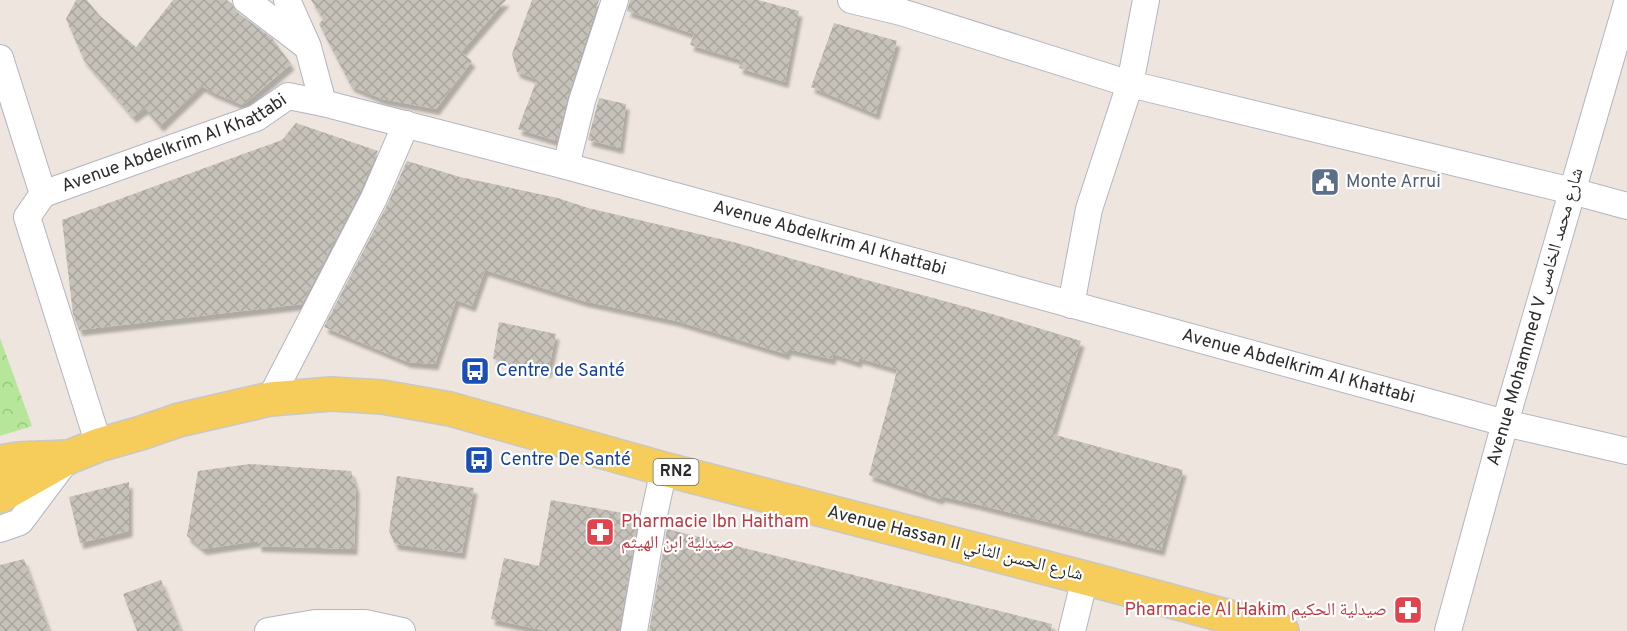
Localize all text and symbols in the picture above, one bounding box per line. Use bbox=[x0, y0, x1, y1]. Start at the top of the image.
street label: Avenue Abdelkrim Al Khattabi bbox=[59, 89, 292, 198]
street label: Avenue Mohammed V شارع محمد الخامس bbox=[1482, 165, 1590, 469]
public building icon: Monte Arrui bbox=[1309, 166, 1341, 198]
place label: Monte Arrui bbox=[1346, 171, 1441, 194]
street label: Avenue Abdelkrim Al Khattabi bbox=[710, 195, 949, 281]
street label: Avenue Abdelkrim Al Khattabi bbox=[1179, 324, 1417, 409]
bus stop icon: Centre de Santé bbox=[459, 355, 491, 387]
place label: Centre de Santé bbox=[496, 360, 625, 383]
bus stop icon: Centre De Santé bbox=[463, 444, 495, 476]
place label: Centre De Santé bbox=[500, 449, 631, 472]
road number: RN2 bbox=[654, 459, 698, 485]
street label: Avenue Hassan II شارع الحسن الثاني bbox=[824, 501, 1085, 588]
place label: Pharmacie Ibn Haitham صيدلية ابن الهيثم bbox=[621, 511, 809, 555]
pharmacy icon: Pharmacie Ibn Haitham صيدلية ابن الهيثم bbox=[584, 516, 616, 548]
pharmacy icon: Pharmacie Al Hakim صيدلية الحكيم bbox=[1392, 594, 1424, 626]
place label: Pharmacie Al Hakim صيدلية الحكيم bbox=[1125, 599, 1387, 622]

